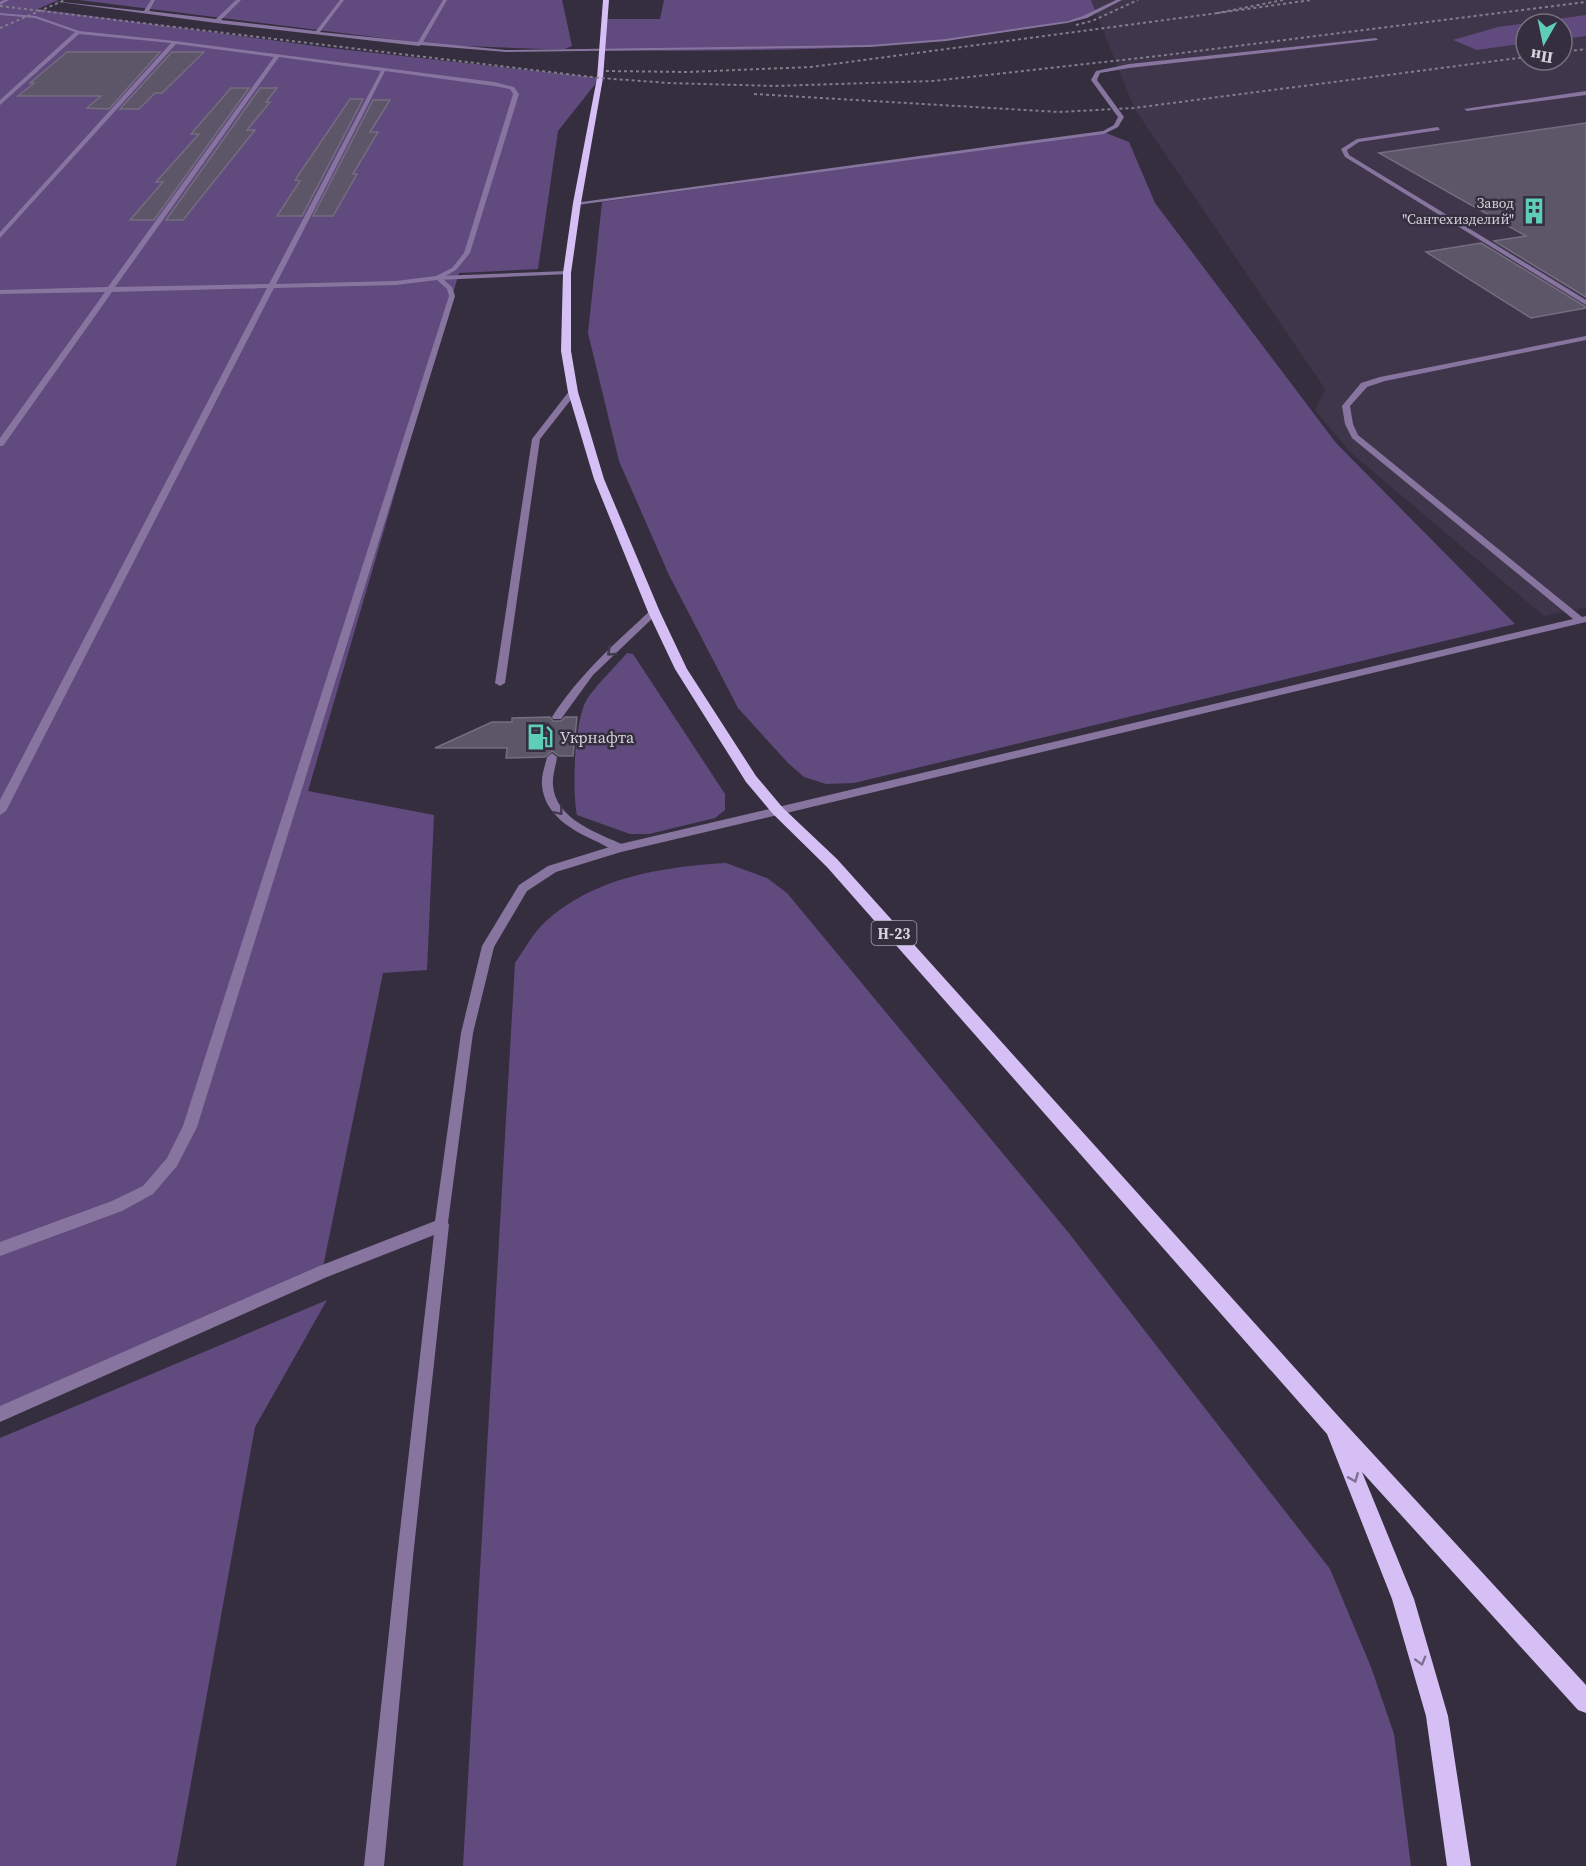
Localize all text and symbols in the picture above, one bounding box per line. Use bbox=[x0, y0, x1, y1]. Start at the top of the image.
north arrow bbox=[1514, 12, 1574, 72]
text: Пн bbox=[1529, 44, 1554, 69]
place label: Завод "Сантехизделий" bbox=[1402, 193, 1514, 229]
building icon: Завод "Сантехизделий" bbox=[1519, 196, 1549, 226]
one-way arrow bbox=[607, 645, 618, 656]
fuel station icon: Укрнафта bbox=[525, 722, 555, 752]
place label: Укрнафта bbox=[560, 726, 635, 748]
one-way arrow bbox=[552, 804, 563, 815]
road number: Н-23 bbox=[872, 921, 916, 945]
one-way arrow bbox=[1347, 1472, 1359, 1483]
one-way arrow bbox=[1414, 1655, 1426, 1666]

